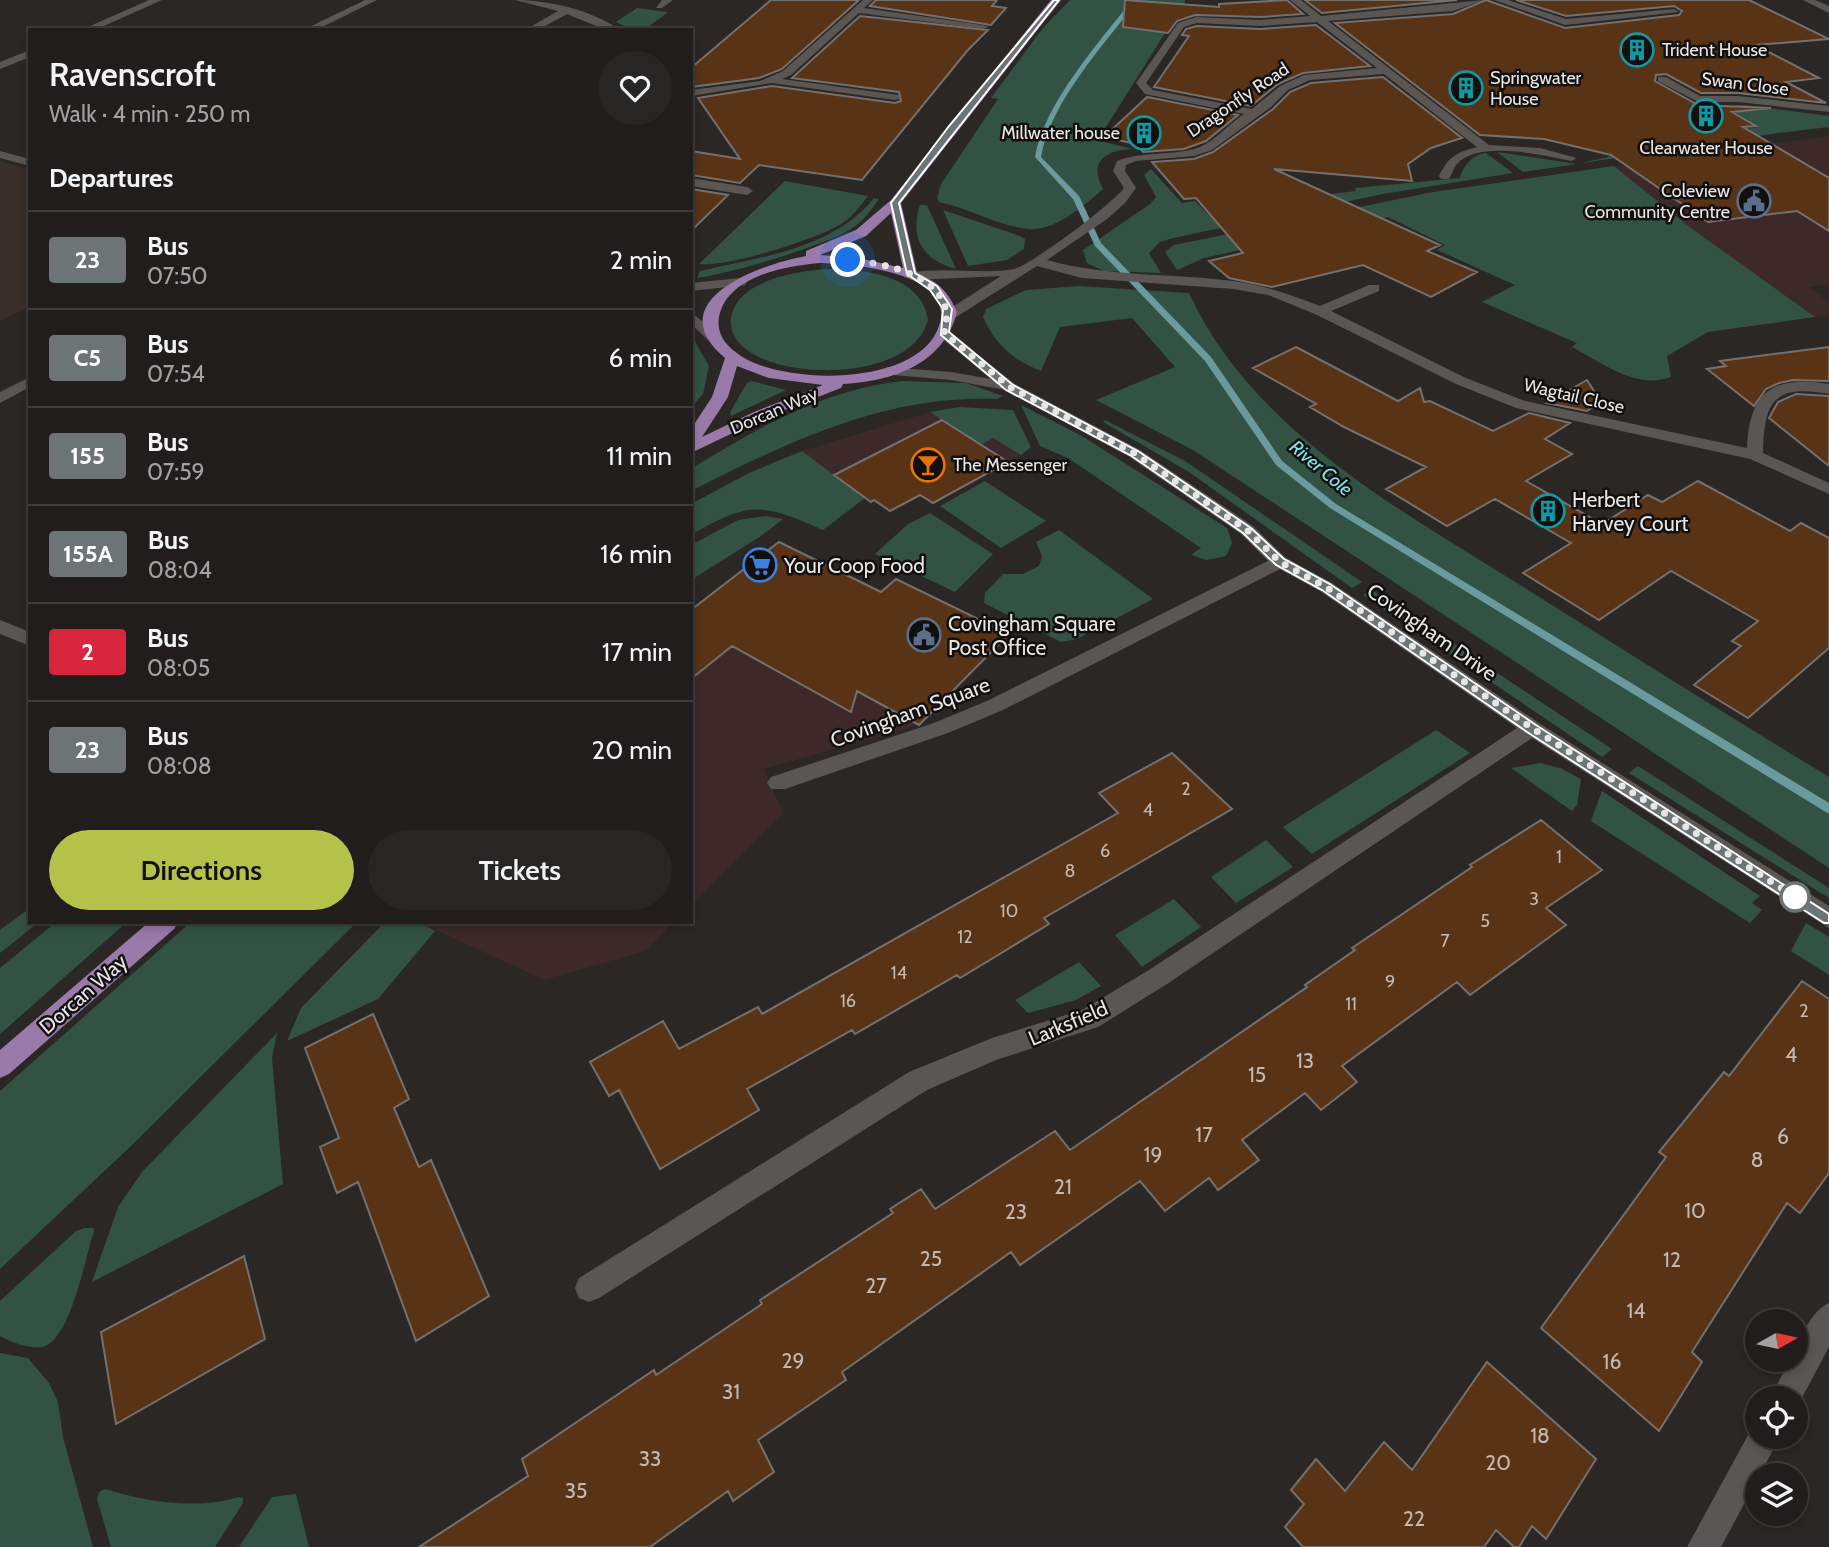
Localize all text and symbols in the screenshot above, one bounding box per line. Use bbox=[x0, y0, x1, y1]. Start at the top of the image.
building icon: Trident House bbox=[1618, 31, 1656, 69]
place label: Trident House bbox=[1662, 39, 1767, 61]
button: heart bbox=[598, 51, 672, 125]
text: Ravenscroft bbox=[49, 54, 216, 94]
street label: Dragonfly Road bbox=[1183, 58, 1293, 142]
place label: Springwater House bbox=[1490, 67, 1582, 110]
street label: Swan Close bbox=[1700, 68, 1790, 100]
building icon: Springwater House bbox=[1447, 69, 1485, 107]
building icon: Clearwater House bbox=[1687, 97, 1725, 135]
text: Walk · 4 min · 250 m bbox=[49, 100, 251, 128]
building icon: Millwater house bbox=[1125, 114, 1163, 152]
place label: Millwater house bbox=[1001, 122, 1120, 144]
place label: Clearwater House bbox=[1639, 137, 1773, 159]
text: Departures bbox=[49, 162, 173, 194]
place label: Coleview Community Centre bbox=[1584, 180, 1730, 223]
public building icon: Coleview Community Centre bbox=[1735, 182, 1773, 220]
text: Bus bbox=[147, 230, 188, 262]
your location bbox=[830, 242, 865, 277]
text: 2 min bbox=[610, 244, 672, 276]
text: 23 bbox=[75, 245, 100, 274]
text: 07:50 bbox=[147, 262, 208, 290]
text: Bus bbox=[147, 328, 188, 360]
text: 6 min bbox=[609, 342, 672, 374]
text: C5 bbox=[74, 343, 101, 372]
text: 07:54 bbox=[147, 360, 205, 388]
street label: Wagtail Close bbox=[1522, 374, 1626, 418]
street label: Dorcan Way bbox=[727, 383, 821, 439]
text: Bus bbox=[147, 426, 188, 458]
water label: River Cole bbox=[1285, 435, 1357, 501]
text: 11 min bbox=[606, 440, 672, 472]
text: 155 bbox=[70, 441, 105, 470]
bar icon: The Messenger bbox=[909, 446, 947, 484]
place label: The Messenger bbox=[953, 454, 1067, 476]
text: 07:59 bbox=[147, 458, 205, 486]
place label: Herbert Harvey Court bbox=[1572, 487, 1688, 536]
building icon: Herbert Harvey Court bbox=[1529, 492, 1567, 530]
text: Bus bbox=[148, 524, 189, 556]
text: 16 min bbox=[600, 538, 672, 570]
text: 155A bbox=[63, 539, 113, 568]
supermarket icon: Your Coop Food bbox=[741, 546, 779, 584]
place label: Your Coop Food bbox=[783, 553, 925, 578]
text: 08:04 bbox=[148, 556, 212, 584]
street label: Covingham Drive bbox=[1362, 578, 1502, 686]
place label: Covingham Square Post Office bbox=[948, 611, 1116, 660]
public building icon: Covingham Square Post Office bbox=[905, 616, 943, 654]
text: Bus bbox=[147, 622, 188, 654]
text: 17 min bbox=[602, 636, 672, 668]
text: 2 bbox=[81, 637, 94, 666]
text: 08:05 bbox=[147, 654, 210, 682]
street label: Covingham Square bbox=[827, 671, 993, 752]
text: Bus bbox=[147, 720, 188, 752]
text: 20 min bbox=[592, 734, 672, 766]
text: 23 bbox=[75, 735, 100, 764]
text: 08:08 bbox=[147, 752, 212, 780]
house number: 2 bbox=[1181, 778, 1191, 800]
house number: 4 bbox=[1143, 799, 1153, 821]
button: Directions bbox=[49, 830, 354, 910]
button: Tickets bbox=[368, 830, 672, 910]
house number: 6 bbox=[1100, 840, 1110, 862]
house number: 1 bbox=[1556, 846, 1562, 868]
house number: 8 bbox=[1065, 860, 1075, 882]
unlabelled marker bbox=[1780, 882, 1810, 912]
house number: 3 bbox=[1529, 888, 1539, 910]
house number: 10 bbox=[1000, 900, 1018, 922]
house number: 5 bbox=[1480, 910, 1490, 932]
house number: 12 bbox=[957, 926, 973, 948]
house number: 7 bbox=[1440, 930, 1450, 952]
street label: Dorcan Way bbox=[34, 949, 132, 1039]
house number: 14 bbox=[891, 962, 907, 984]
house number: 9 bbox=[1385, 971, 1395, 993]
house number: 16 bbox=[840, 990, 856, 1012]
house number: 11 bbox=[1345, 993, 1357, 1015]
street label: Larksfield bbox=[1024, 995, 1112, 1051]
house number: 2 bbox=[1799, 1000, 1809, 1022]
house number: 4 bbox=[1785, 1042, 1797, 1067]
house number: 13 bbox=[1296, 1048, 1314, 1073]
house number: 15 bbox=[1248, 1062, 1266, 1087]
house number: 17 bbox=[1195, 1122, 1213, 1147]
house number: 6 bbox=[1777, 1124, 1789, 1149]
house number: 19 bbox=[1144, 1142, 1162, 1167]
house number: 8 bbox=[1751, 1147, 1763, 1172]
house number: 21 bbox=[1054, 1174, 1072, 1199]
house number: 10 bbox=[1684, 1198, 1706, 1223]
house number: 23 bbox=[1005, 1199, 1027, 1224]
house number: 25 bbox=[920, 1246, 942, 1271]
house number: 12 bbox=[1663, 1247, 1681, 1272]
house number: 27 bbox=[865, 1273, 887, 1298]
house number: 14 bbox=[1627, 1298, 1645, 1323]
north arrow bbox=[1745, 1309, 1808, 1372]
map controls bbox=[1745, 1309, 1808, 1526]
house number: 29 bbox=[782, 1348, 804, 1373]
house number: 16 bbox=[1603, 1349, 1621, 1374]
house number: 31 bbox=[722, 1379, 740, 1404]
button: locate bbox=[1745, 1386, 1808, 1449]
house number: 18 bbox=[1530, 1423, 1550, 1448]
house number: 33 bbox=[639, 1446, 661, 1471]
house number: 20 bbox=[1485, 1450, 1511, 1475]
button: layers bbox=[1745, 1463, 1808, 1526]
house number: 35 bbox=[565, 1478, 587, 1503]
house number: 22 bbox=[1403, 1506, 1425, 1531]

